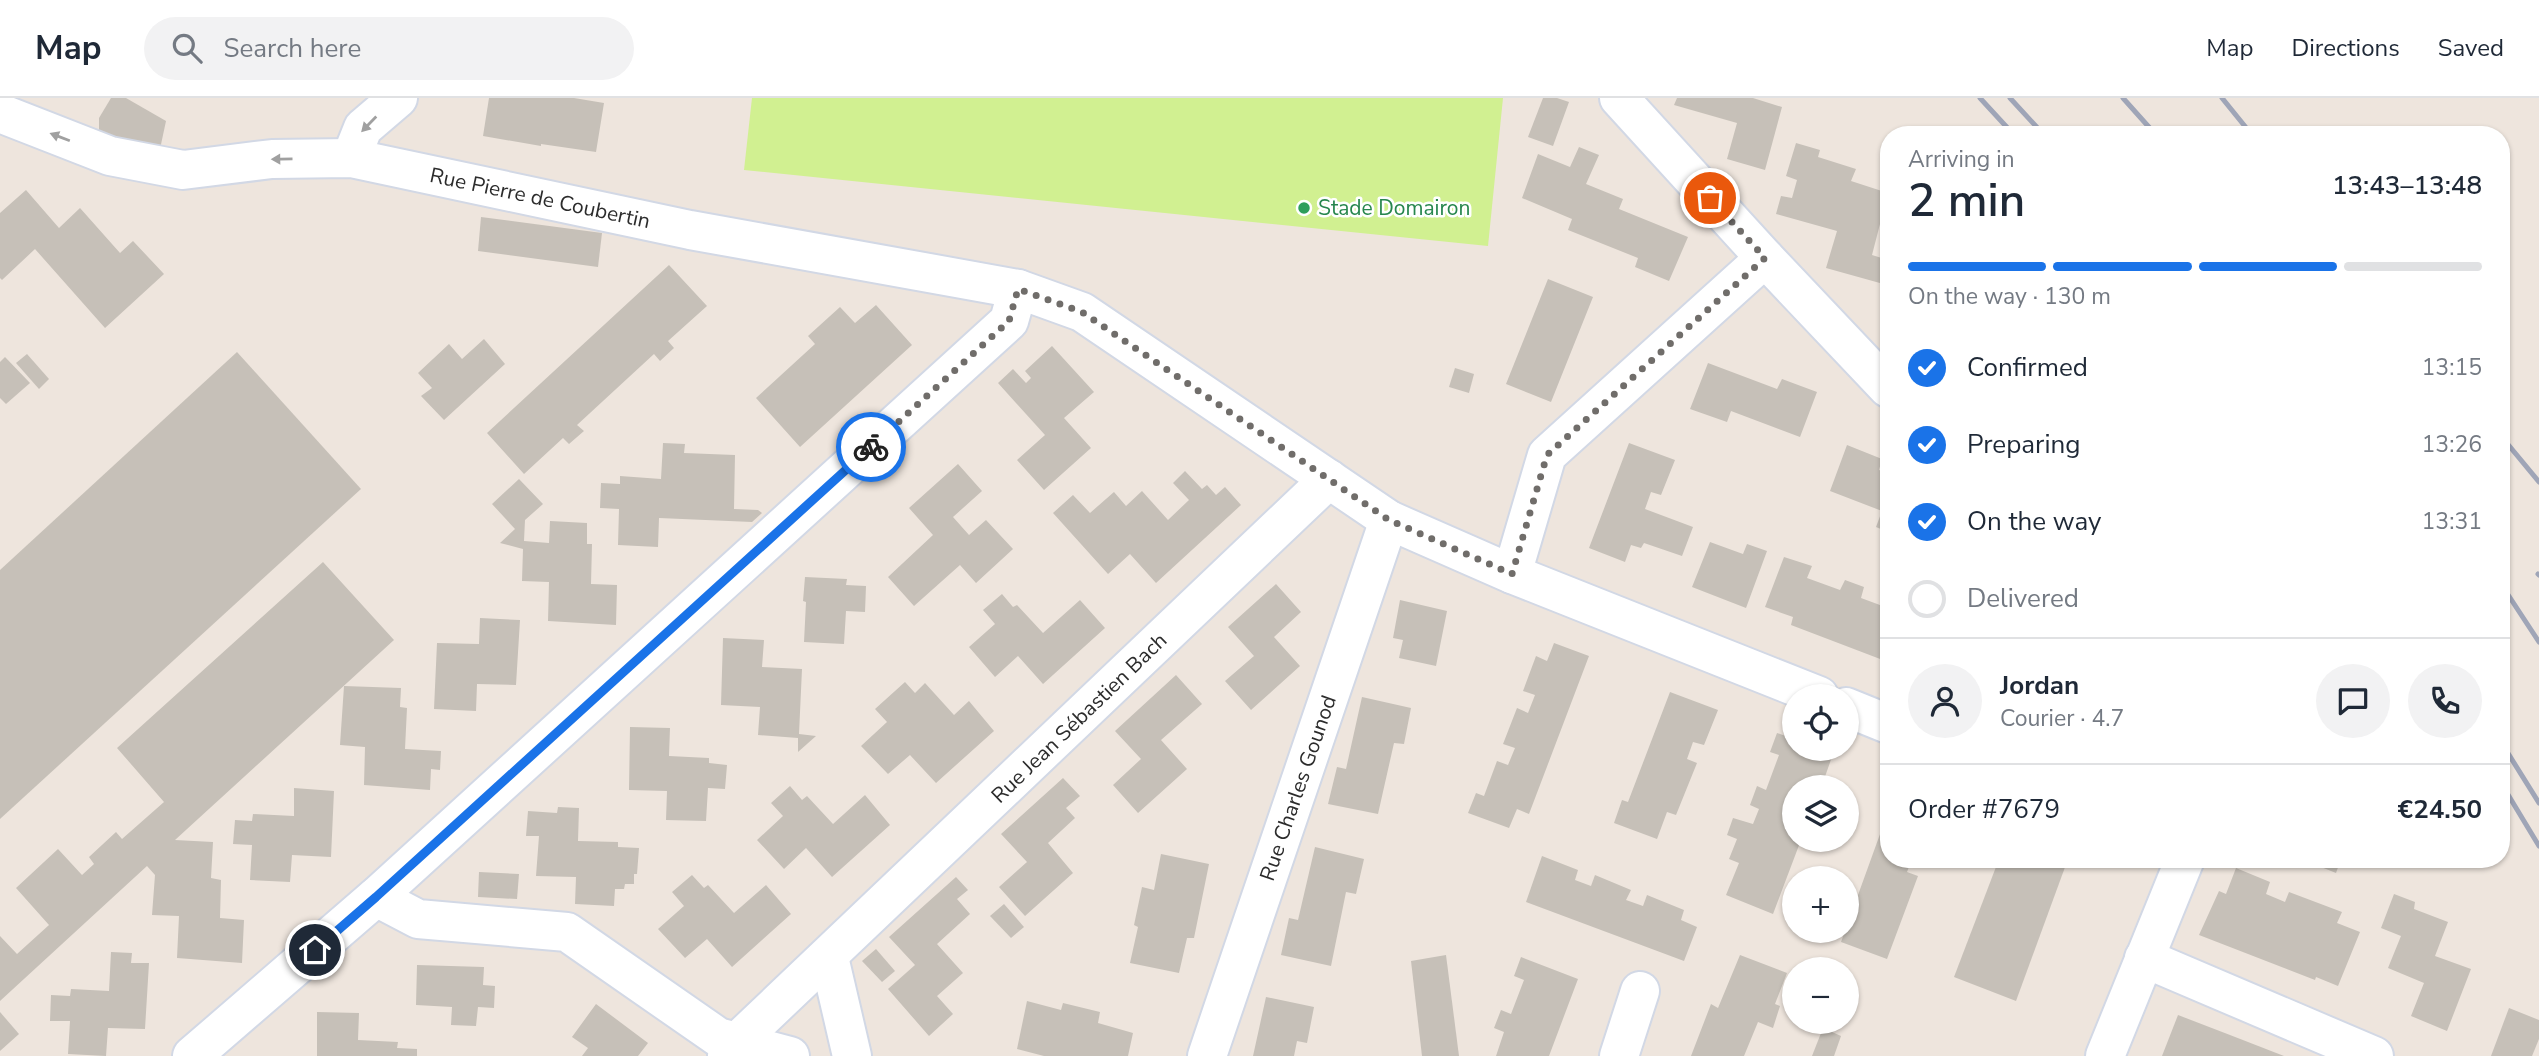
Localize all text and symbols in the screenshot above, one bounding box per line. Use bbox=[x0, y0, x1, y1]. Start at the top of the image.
search box bbox=[144, 17, 634, 80]
text: Map bbox=[35, 26, 102, 71]
icon: search bbox=[168, 29, 206, 67]
text: Search here bbox=[224, 31, 361, 66]
text: Map bbox=[2206, 32, 2253, 64]
text: Directions bbox=[2291, 32, 2400, 64]
text: Saved bbox=[2438, 32, 2504, 64]
one-way arrow bbox=[362, 115, 378, 132]
one-way arrow bbox=[50, 131, 71, 142]
text: Arriving in bbox=[1908, 144, 2015, 175]
one-way arrow bbox=[271, 153, 293, 165]
street label: Rue Pierre de Coubertin bbox=[427, 161, 653, 235]
pin bbox=[1680, 168, 1740, 228]
text: 13:43–13:48 bbox=[2332, 168, 2482, 203]
text: 2 min bbox=[1908, 169, 2025, 232]
icon: bag bbox=[1691, 179, 1729, 217]
place label: Stade Domairon bbox=[1318, 194, 1470, 222]
marker: Stade Domairon bbox=[1296, 200, 1312, 216]
text: On the way · 130 m bbox=[1908, 281, 2111, 312]
icon: check bbox=[1908, 349, 1946, 387]
text: Confirmed bbox=[1967, 350, 2088, 385]
text: 13:15 bbox=[2422, 352, 2482, 383]
courier bbox=[836, 412, 906, 482]
icon: check bbox=[1908, 426, 1946, 464]
text: Preparing bbox=[1967, 427, 2080, 462]
icon: bike bbox=[852, 428, 890, 466]
text: 13:26 bbox=[2422, 429, 2482, 460]
icon: check bbox=[1908, 503, 1946, 541]
text: On the way bbox=[1967, 504, 2101, 539]
text: 13:31 bbox=[2422, 506, 2482, 537]
text: Delivered bbox=[1967, 581, 2079, 616]
street label: Rue Jean Sébastien Bach bbox=[985, 627, 1173, 809]
button: person bbox=[1908, 664, 1982, 738]
button: chat bbox=[2316, 664, 2390, 738]
button: phone bbox=[2408, 664, 2482, 738]
text: Jordan bbox=[2000, 668, 2079, 703]
map controls bbox=[1782, 684, 1859, 1034]
button: locate bbox=[1782, 684, 1859, 761]
street label: Rue Charles Gounod bbox=[1253, 692, 1343, 884]
text: Courier · 4.7 bbox=[2000, 703, 2124, 734]
button: layers bbox=[1782, 775, 1859, 852]
text: Order #7679 bbox=[1908, 792, 2060, 827]
text: €24.50 bbox=[2398, 792, 2482, 827]
button: + bbox=[1782, 866, 1859, 943]
pin bbox=[285, 920, 345, 980]
icon: home bbox=[296, 931, 334, 969]
button: − bbox=[1782, 957, 1859, 1034]

